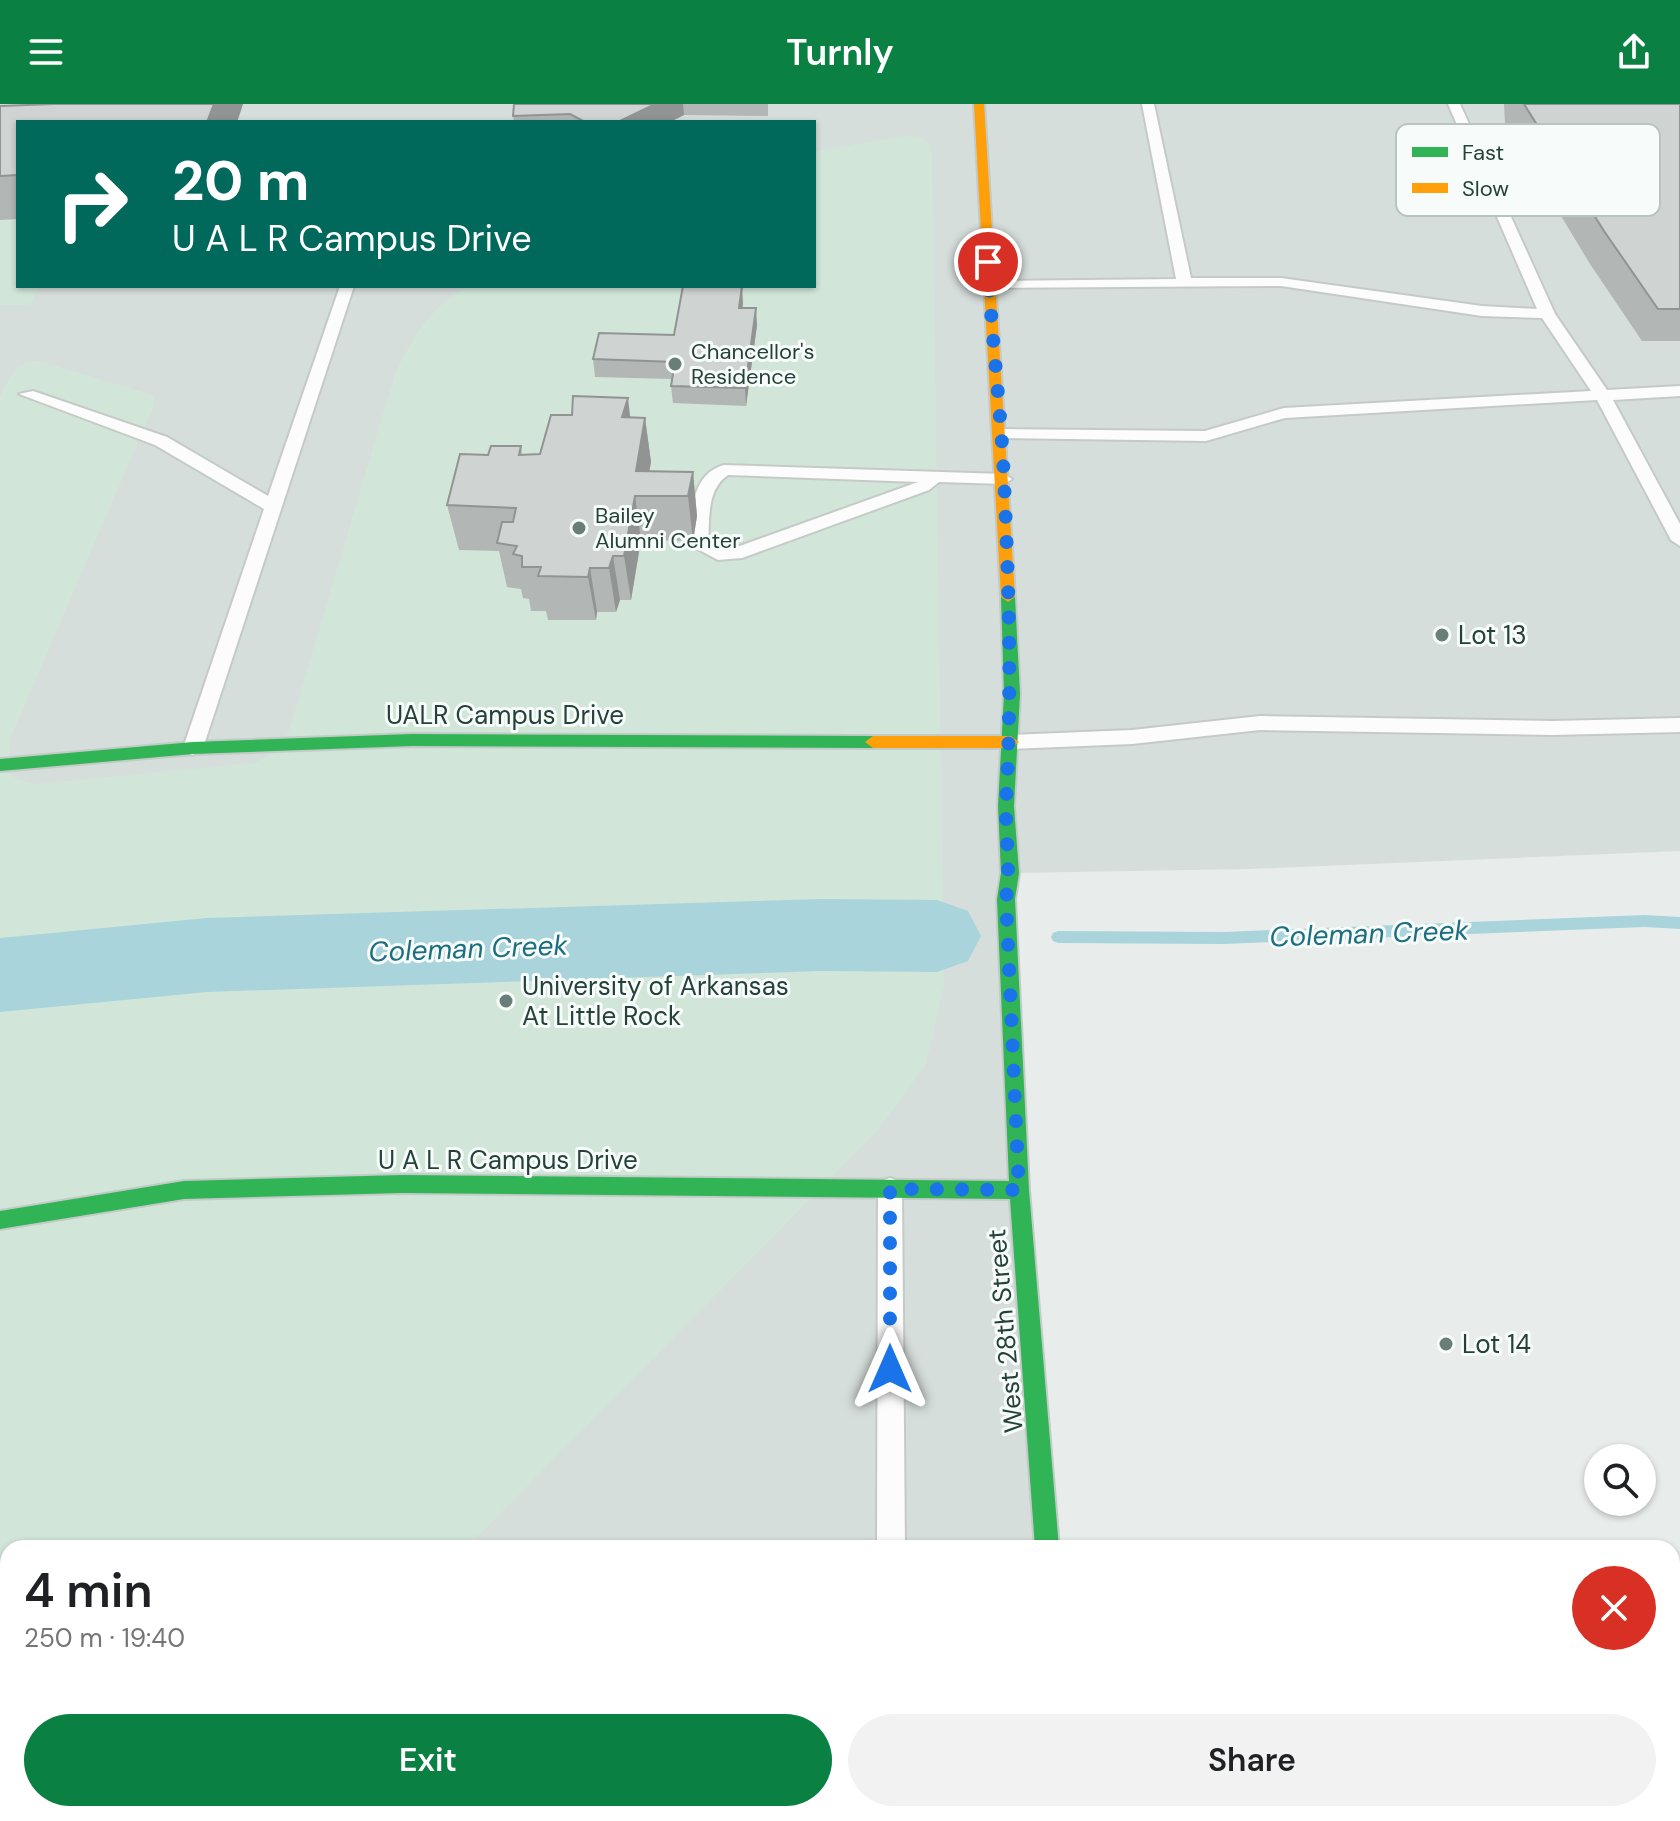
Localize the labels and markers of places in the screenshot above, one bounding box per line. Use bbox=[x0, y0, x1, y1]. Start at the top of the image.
pin bbox=[954, 228, 1022, 296]
place label: Chancellor's Residence bbox=[691, 337, 815, 391]
marker: Chancellor's Residence bbox=[666, 355, 684, 373]
place label: Bailey Alumni Center bbox=[595, 501, 740, 555]
marker: Bailey Alumni Center bbox=[570, 519, 588, 537]
place label: Lot 13 bbox=[1458, 618, 1527, 652]
marker: Lot 13 bbox=[1433, 626, 1451, 644]
place label: University of Arkansas At Little Rock bbox=[522, 969, 789, 1033]
marker: University of Arkansas At Little Rock bbox=[497, 992, 515, 1010]
place label: Lot 14 bbox=[1462, 1327, 1531, 1361]
marker: Lot 14 bbox=[1437, 1335, 1455, 1353]

